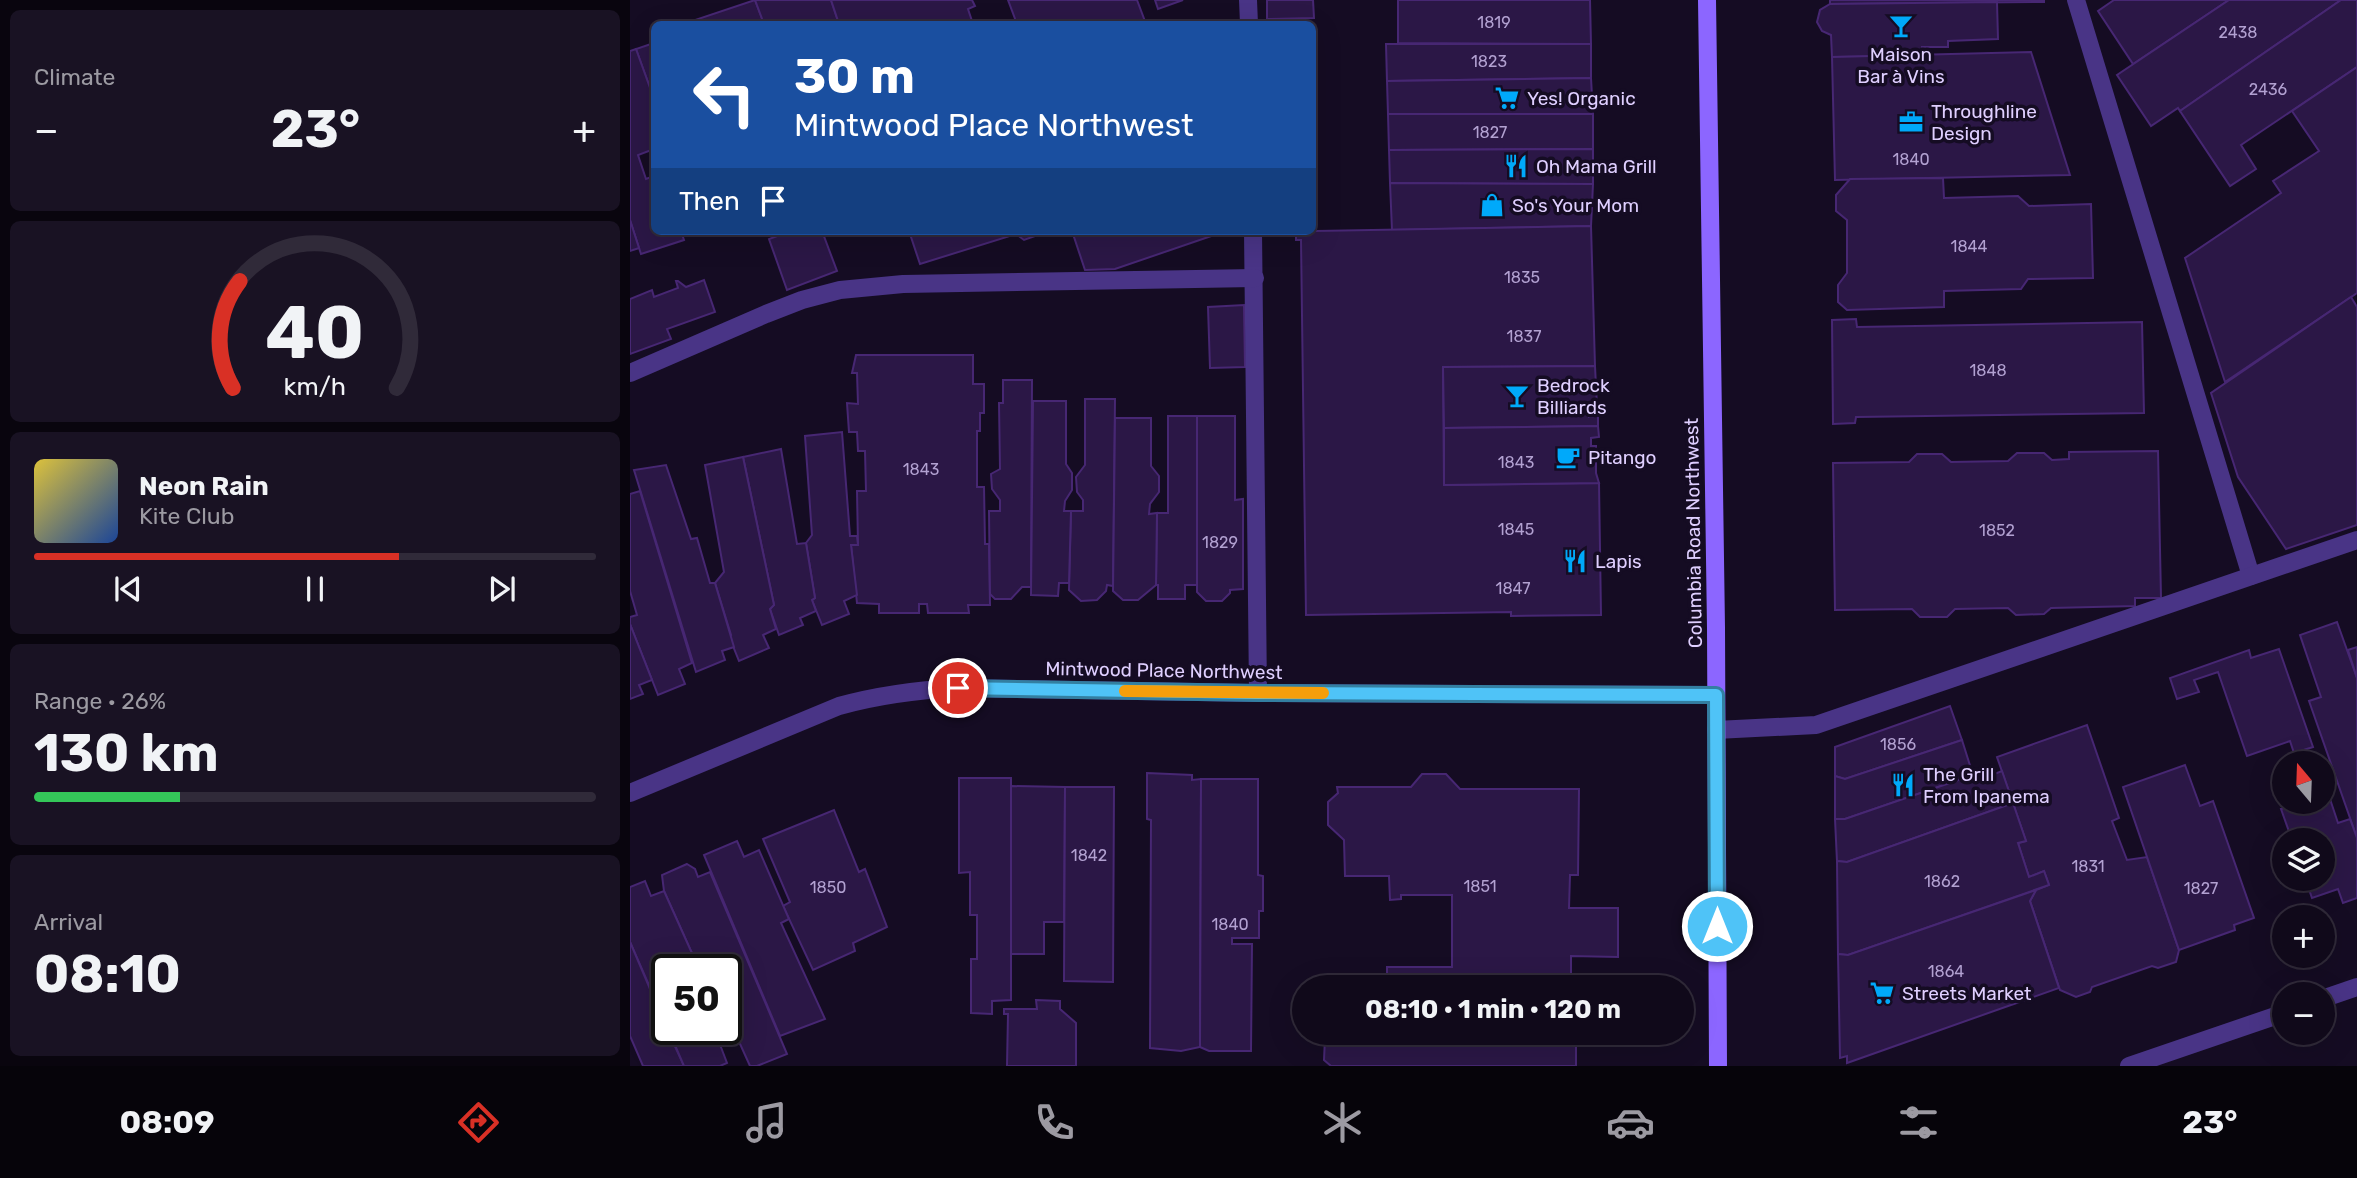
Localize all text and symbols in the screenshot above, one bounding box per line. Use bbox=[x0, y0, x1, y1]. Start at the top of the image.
bar icon: Maison Bar à Vins bbox=[1887, 12, 1915, 40]
house number: 1819 bbox=[1477, 13, 1511, 32]
house number: 2438 bbox=[2219, 23, 2257, 42]
place label: Maison Bar à Vins bbox=[1857, 43, 1945, 88]
text: 30 m bbox=[794, 47, 915, 105]
icon: left bbox=[679, 49, 770, 140]
house number: 1823 bbox=[1471, 52, 1507, 71]
text: Climate bbox=[34, 63, 115, 91]
house number: 2436 bbox=[2249, 80, 2288, 99]
supermarket icon: Yes! Organic bbox=[1493, 84, 1521, 112]
place label: Yes! Organic bbox=[1527, 87, 1636, 110]
text: 23° bbox=[271, 98, 360, 160]
place label: Throughline Design bbox=[1931, 100, 2037, 145]
text: Mintwood Place Northwest bbox=[794, 106, 1194, 144]
text: − bbox=[34, 107, 59, 153]
text: + bbox=[572, 107, 596, 153]
office icon: Throughline Design bbox=[1897, 108, 1925, 136]
house number: 1827 bbox=[1473, 123, 1507, 142]
house number: 1840 bbox=[1892, 150, 1930, 169]
restaurant icon: Oh Mama Grill bbox=[1502, 152, 1530, 180]
place label: Oh Mama Grill bbox=[1536, 155, 1657, 178]
icon: arrive bbox=[754, 182, 792, 220]
text: Then bbox=[679, 186, 740, 217]
shop icon: So's Your Mom bbox=[1478, 191, 1506, 219]
place label: So's Your Mom bbox=[1512, 194, 1639, 217]
house number: 1844 bbox=[1951, 237, 1988, 256]
house number: 1835 bbox=[1504, 268, 1540, 287]
text: 40 bbox=[265, 290, 365, 376]
house number: 1837 bbox=[1507, 327, 1541, 346]
house number: 1848 bbox=[1969, 361, 2007, 380]
text: km/h bbox=[284, 372, 346, 401]
place label: Bedrock Billiards bbox=[1537, 374, 1610, 419]
bar icon: Bedrock Billiards bbox=[1503, 382, 1531, 410]
street label: Columbia Road Northwest bbox=[1680, 417, 1707, 648]
cafe icon: Pitango bbox=[1554, 443, 1582, 471]
place label: Pitango bbox=[1588, 446, 1656, 469]
house number: 1843 bbox=[1498, 453, 1534, 472]
house number: 1843 bbox=[903, 460, 939, 479]
text: Neon Rain bbox=[139, 471, 269, 502]
text: Kite Club bbox=[139, 502, 234, 530]
house number: 1845 bbox=[1498, 520, 1534, 539]
house number: 1852 bbox=[1979, 521, 2015, 540]
house number: 1829 bbox=[1202, 533, 1238, 552]
restaurant icon: Lapis bbox=[1561, 547, 1589, 575]
place label: Lapis bbox=[1595, 550, 1642, 573]
icon: previous bbox=[109, 570, 147, 608]
icon: pause bbox=[296, 570, 334, 608]
icon: next bbox=[483, 570, 521, 608]
house number: 1847 bbox=[1496, 579, 1530, 598]
street label: Mintwood Place Northwest bbox=[1045, 657, 1283, 684]
pin bbox=[928, 658, 988, 718]
icon: arrive bbox=[939, 669, 977, 707]
text: Range · 26% bbox=[34, 687, 166, 715]
text: 130 km bbox=[34, 722, 219, 784]
house number: 1856 bbox=[1880, 735, 1916, 754]
north arrow bbox=[2272, 751, 2334, 814]
map controls bbox=[2272, 751, 2335, 1045]
place label: The Grill From Ipanema bbox=[1923, 763, 2050, 808]
restaurant icon: The Grill From Ipanema bbox=[1889, 771, 1917, 799]
button: layers bbox=[2272, 828, 2335, 891]
house number: 1842 bbox=[1071, 846, 1107, 865]
house number: 1831 bbox=[2071, 857, 2105, 876]
house number: 1862 bbox=[1924, 872, 1960, 891]
house number: 1851 bbox=[1463, 877, 1497, 896]
house number: 1850 bbox=[810, 878, 846, 897]
house number: 1827 bbox=[2184, 879, 2218, 898]
position arrow bbox=[1680, 889, 1754, 963]
button: + bbox=[2272, 905, 2335, 968]
text: Arrival bbox=[34, 908, 103, 936]
house number: 1840 bbox=[1211, 915, 1249, 934]
text: 08:10 bbox=[34, 943, 181, 1005]
speed limit sign: 50 bbox=[651, 954, 742, 1045]
house number: 1864 bbox=[1928, 962, 1964, 981]
supermarket icon: Streets Market bbox=[1868, 979, 1896, 1007]
place label: Streets Market bbox=[1902, 982, 2032, 1005]
button: − bbox=[2272, 982, 2335, 1045]
text: 08:10 · 1 min · 120 m bbox=[1365, 994, 1621, 1025]
icon: directions bbox=[454, 1098, 503, 1147]
icon: music bbox=[742, 1098, 791, 1147]
icon: phone bbox=[1030, 1098, 1079, 1147]
icon: climate bbox=[1318, 1098, 1367, 1147]
icon: car bbox=[1606, 1098, 1655, 1147]
icon: filters bbox=[1894, 1098, 1943, 1147]
text: 08:09 bbox=[120, 1103, 215, 1141]
text: 23° bbox=[2182, 1103, 2237, 1141]

